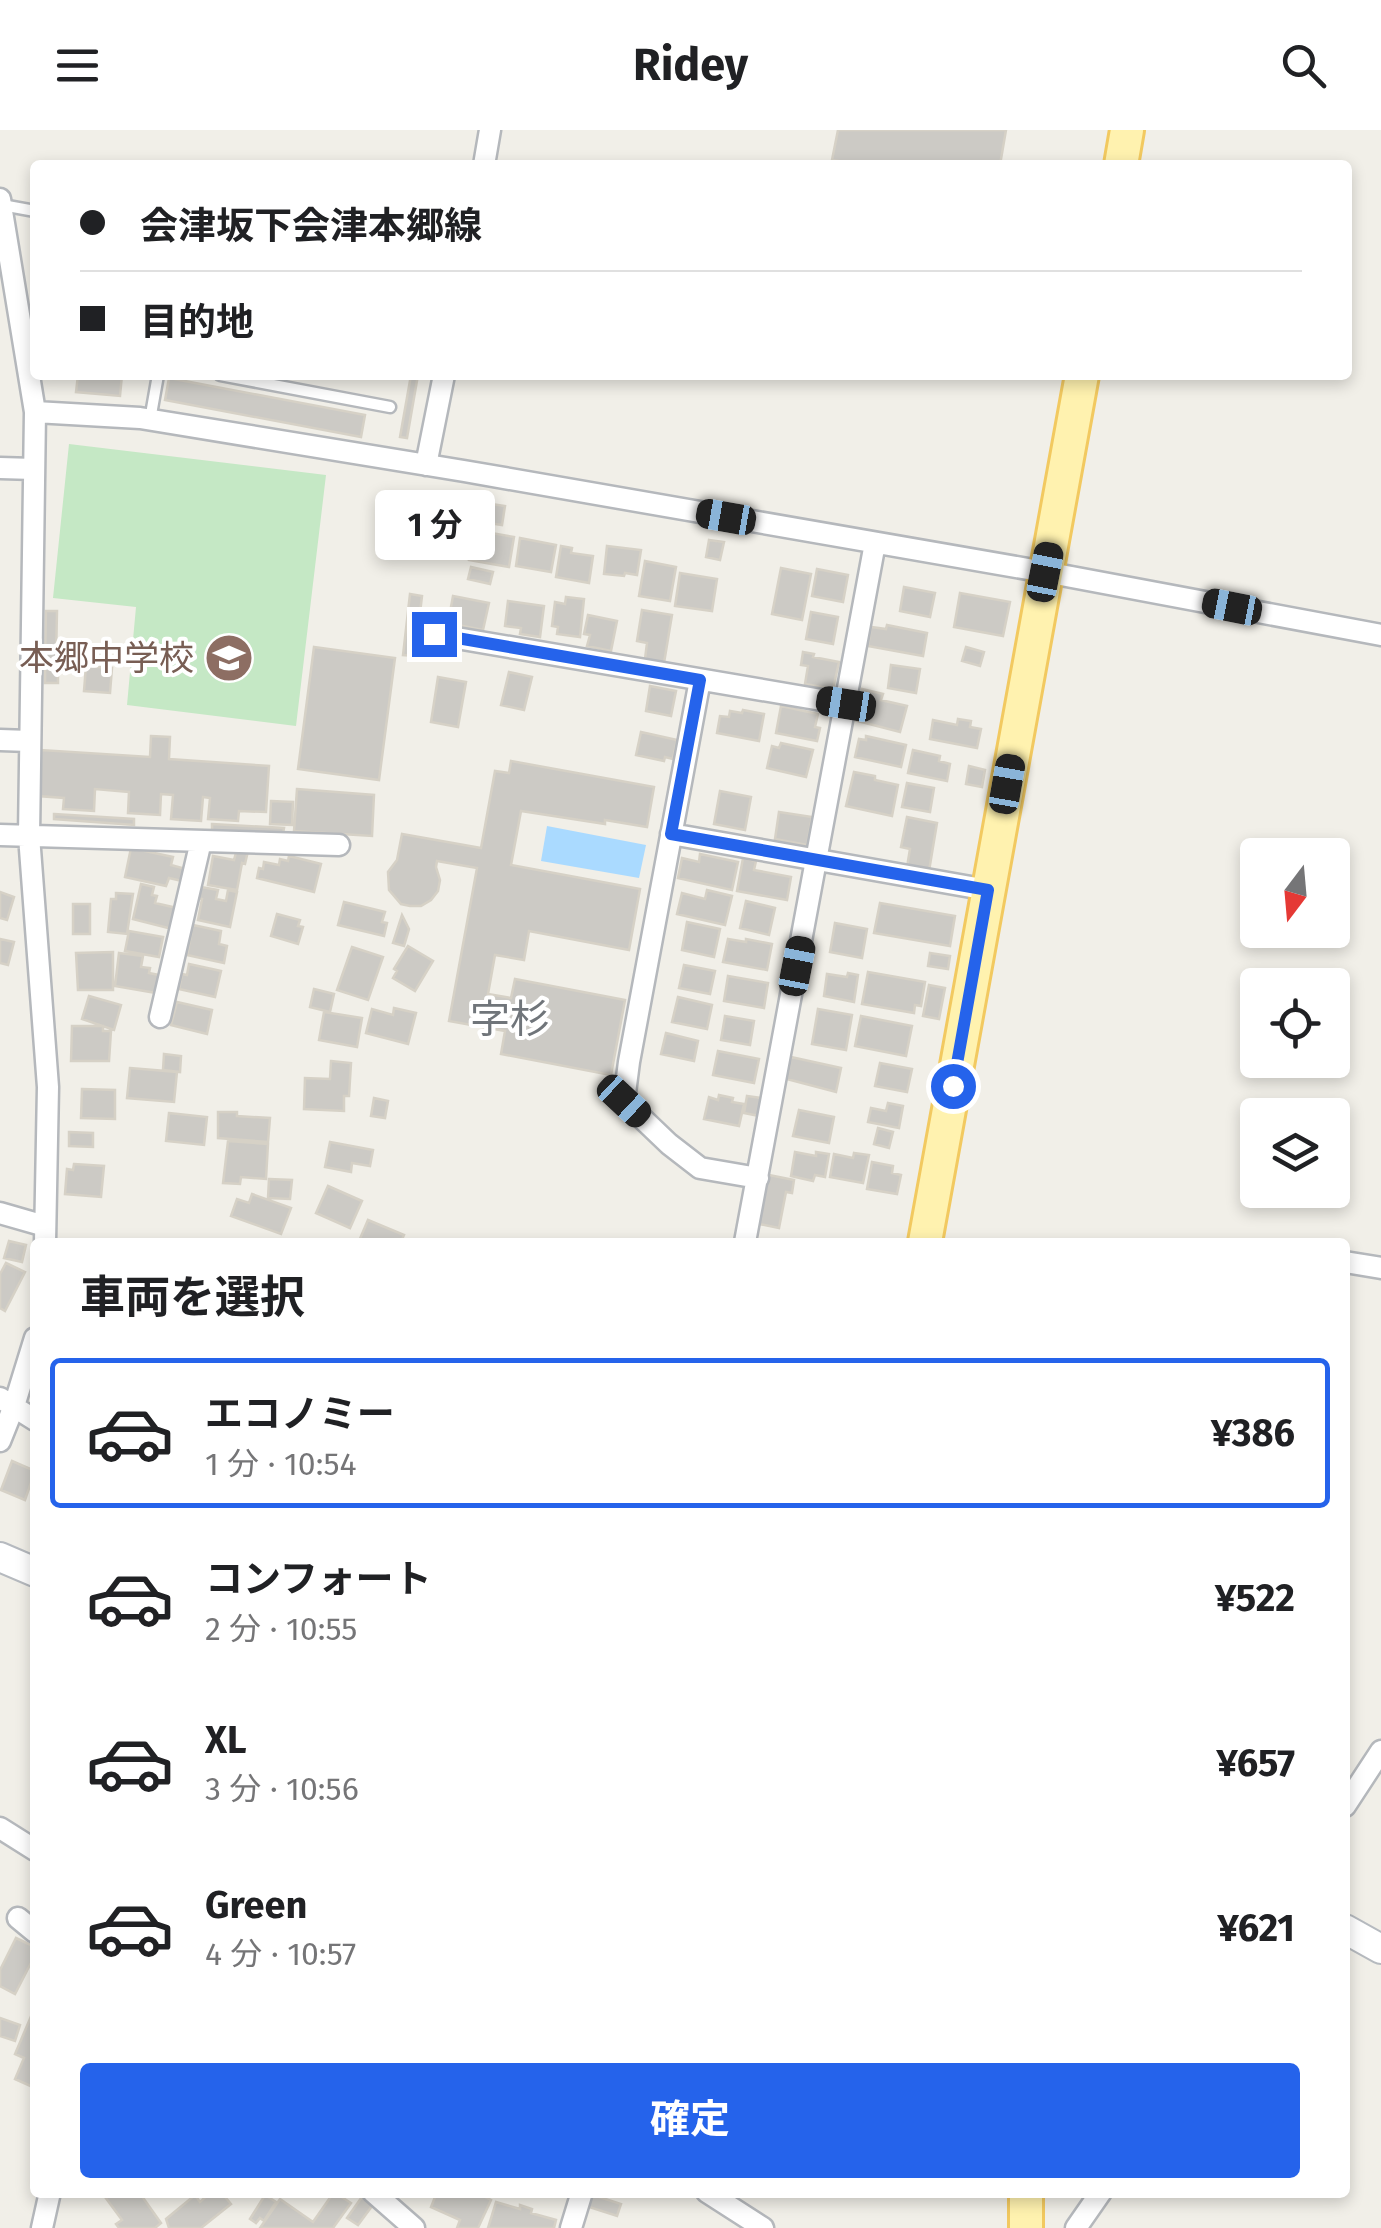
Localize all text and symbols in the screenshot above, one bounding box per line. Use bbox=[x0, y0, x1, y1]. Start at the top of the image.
icon: menu bbox=[50, 38, 105, 93]
text: Ridey bbox=[633, 38, 748, 92]
icon: search bbox=[1276, 38, 1331, 93]
text: 会津坂下会津本郷線 bbox=[140, 203, 482, 249]
text: 目的地 bbox=[140, 299, 254, 345]
callout: 1 分 bbox=[374, 489, 494, 559]
car bbox=[694, 497, 758, 537]
text: 1 分 bbox=[408, 506, 462, 544]
car bbox=[1025, 540, 1065, 604]
car bbox=[1200, 587, 1264, 627]
route end bbox=[412, 612, 457, 657]
school or university icon: 本郷中学校 bbox=[203, 632, 255, 684]
place label: 本郷中学校 bbox=[19, 637, 194, 679]
car bbox=[814, 684, 878, 724]
car bbox=[987, 752, 1027, 816]
north arrow bbox=[1240, 838, 1350, 948]
map controls bbox=[1240, 838, 1350, 1208]
car bbox=[777, 934, 817, 998]
button: locate bbox=[1240, 968, 1350, 1078]
district label: 字杉 bbox=[470, 996, 550, 1044]
route start bbox=[931, 1064, 976, 1109]
car bbox=[592, 1070, 656, 1132]
button: layers bbox=[1240, 1098, 1350, 1208]
text: 車両を選択 bbox=[80, 1271, 305, 1325]
icon: car bbox=[85, 1388, 175, 1478]
text: エコノミー bbox=[205, 1391, 395, 1437]
text: ¥386 bbox=[1211, 1410, 1295, 1456]
text: 1 分 · 10:54 bbox=[205, 1445, 357, 1483]
icon: car bbox=[85, 1553, 175, 1643]
text: コンフォート bbox=[205, 1556, 432, 1602]
text: ¥522 bbox=[1215, 1575, 1295, 1621]
text: 2 分 · 10:55 bbox=[205, 1610, 357, 1648]
text: XL bbox=[205, 1717, 247, 1763]
icon: car bbox=[85, 1718, 175, 1808]
text: ¥657 bbox=[1216, 1740, 1295, 1786]
text: 3 分 · 10:56 bbox=[205, 1770, 359, 1808]
text: Green bbox=[205, 1882, 308, 1928]
icon: car bbox=[85, 1883, 175, 1973]
text: ¥621 bbox=[1217, 1905, 1295, 1951]
text: 4 分 · 10:57 bbox=[205, 1935, 356, 1973]
button: 確定 bbox=[80, 2063, 1300, 2178]

